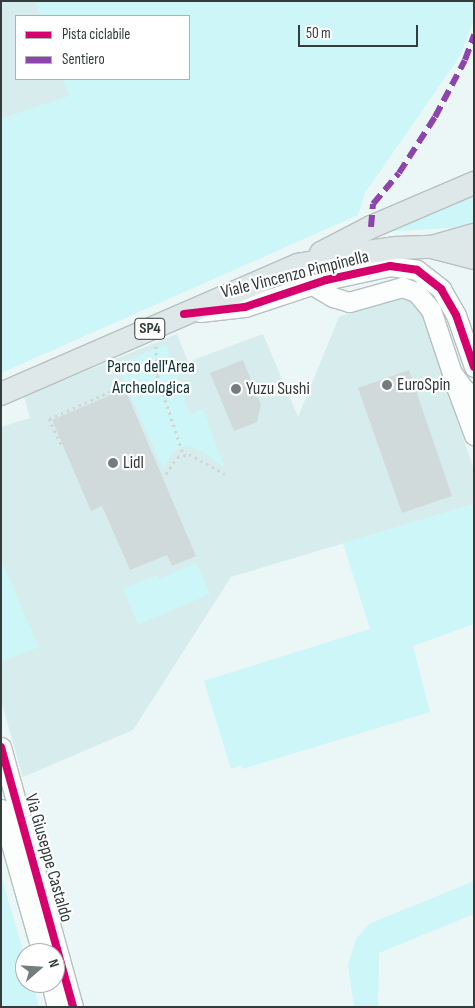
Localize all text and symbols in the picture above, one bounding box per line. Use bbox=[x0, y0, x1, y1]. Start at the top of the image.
legend bbox=[15, 15, 190, 80]
scale bar bbox=[300, 15, 420, 47]
text: 50 m bbox=[306, 24, 331, 43]
text: Pista ciclabile bbox=[62, 25, 130, 44]
text: Sentiero bbox=[62, 50, 105, 69]
street label: Viale Vincenzo Pimpinella bbox=[219, 246, 371, 304]
road number: SP4 bbox=[134, 316, 166, 342]
park label: Parco dell'Area Archeologica bbox=[107, 357, 195, 399]
place label: EuroSpin bbox=[397, 374, 450, 396]
place label: Yuzu Sushi bbox=[246, 378, 310, 400]
marker: EuroSpin bbox=[381, 379, 393, 391]
marker: Yuzu Sushi bbox=[230, 383, 242, 395]
place label: Lidl bbox=[123, 452, 144, 474]
marker: Lidl bbox=[107, 457, 119, 469]
street label: Via Giuseppe Castaldo bbox=[19, 791, 77, 925]
north arrow bbox=[15, 943, 65, 993]
text: N bbox=[44, 957, 63, 970]

